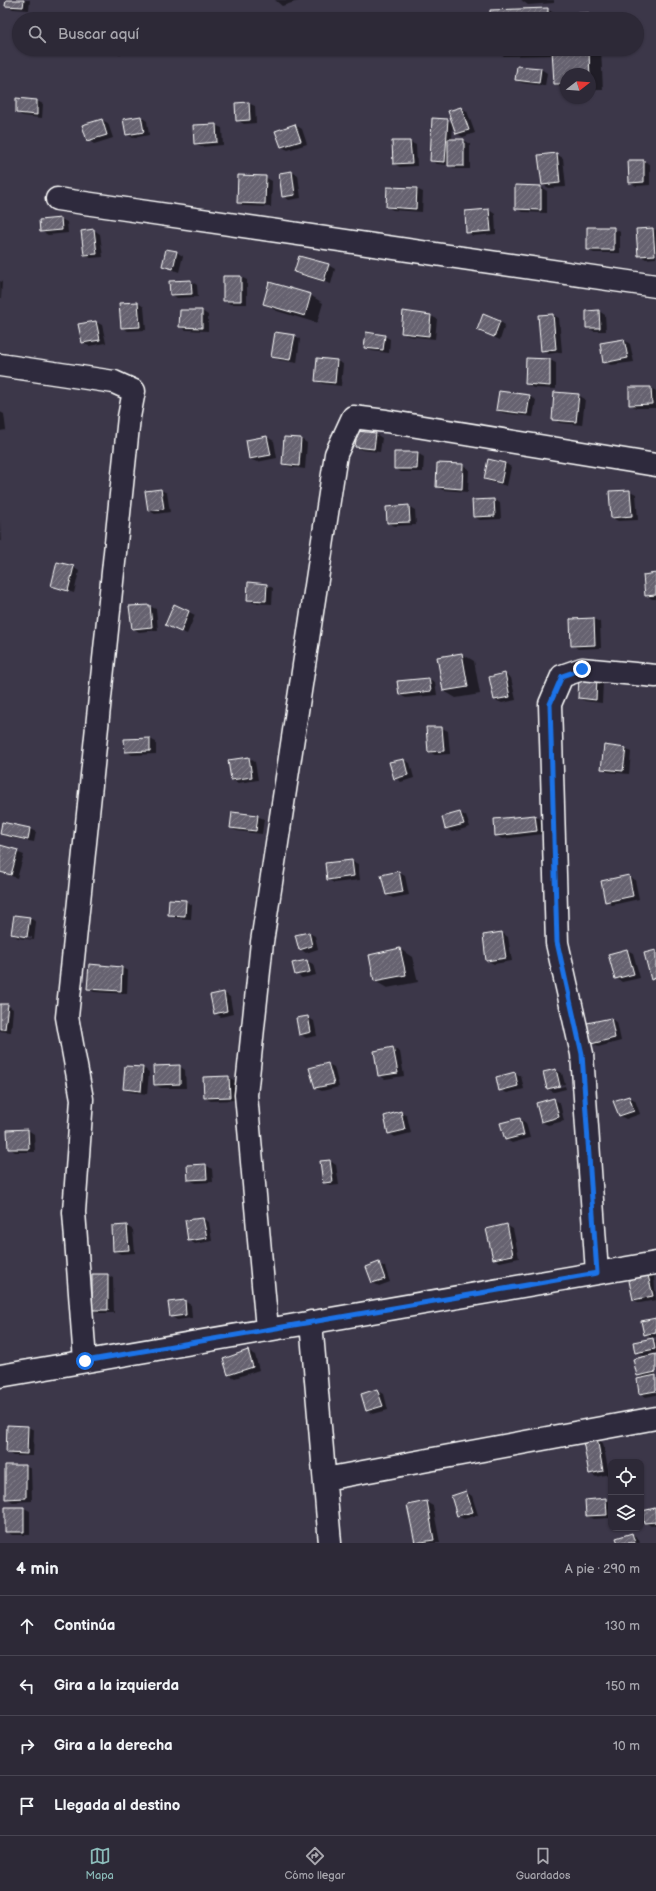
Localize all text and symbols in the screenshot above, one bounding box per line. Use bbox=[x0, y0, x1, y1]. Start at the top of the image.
search box bbox=[12, 12, 644, 56]
icon: search bbox=[26, 23, 48, 45]
text: Buscar aquí bbox=[58, 25, 139, 44]
north arrow bbox=[560, 68, 596, 104]
route end bbox=[573, 660, 591, 678]
route start bbox=[76, 1352, 94, 1370]
map controls bbox=[608, 1459, 644, 1531]
button: locate bbox=[608, 1459, 644, 1495]
button: layers bbox=[608, 1495, 644, 1531]
text: 4 min bbox=[16, 1559, 59, 1579]
text: A pie · 290 m bbox=[565, 1561, 640, 1577]
icon: ahead bbox=[16, 1615, 38, 1637]
text: Continúa bbox=[54, 1616, 115, 1635]
text: 130 m bbox=[605, 1618, 640, 1634]
icon: left bbox=[16, 1675, 38, 1697]
text: Gira a la izquierda bbox=[54, 1676, 179, 1695]
text: 150 m bbox=[606, 1678, 640, 1694]
icon: right bbox=[16, 1735, 38, 1757]
text: Gira a la derecha bbox=[54, 1736, 173, 1755]
text: 10 m bbox=[613, 1738, 640, 1754]
icon: arrive bbox=[16, 1795, 38, 1817]
text: Llegada al destino bbox=[54, 1796, 180, 1815]
tab: Mapa bbox=[85, 1845, 114, 1882]
tab: Cómo llegar bbox=[285, 1845, 345, 1882]
tab: Guardados bbox=[516, 1845, 571, 1882]

